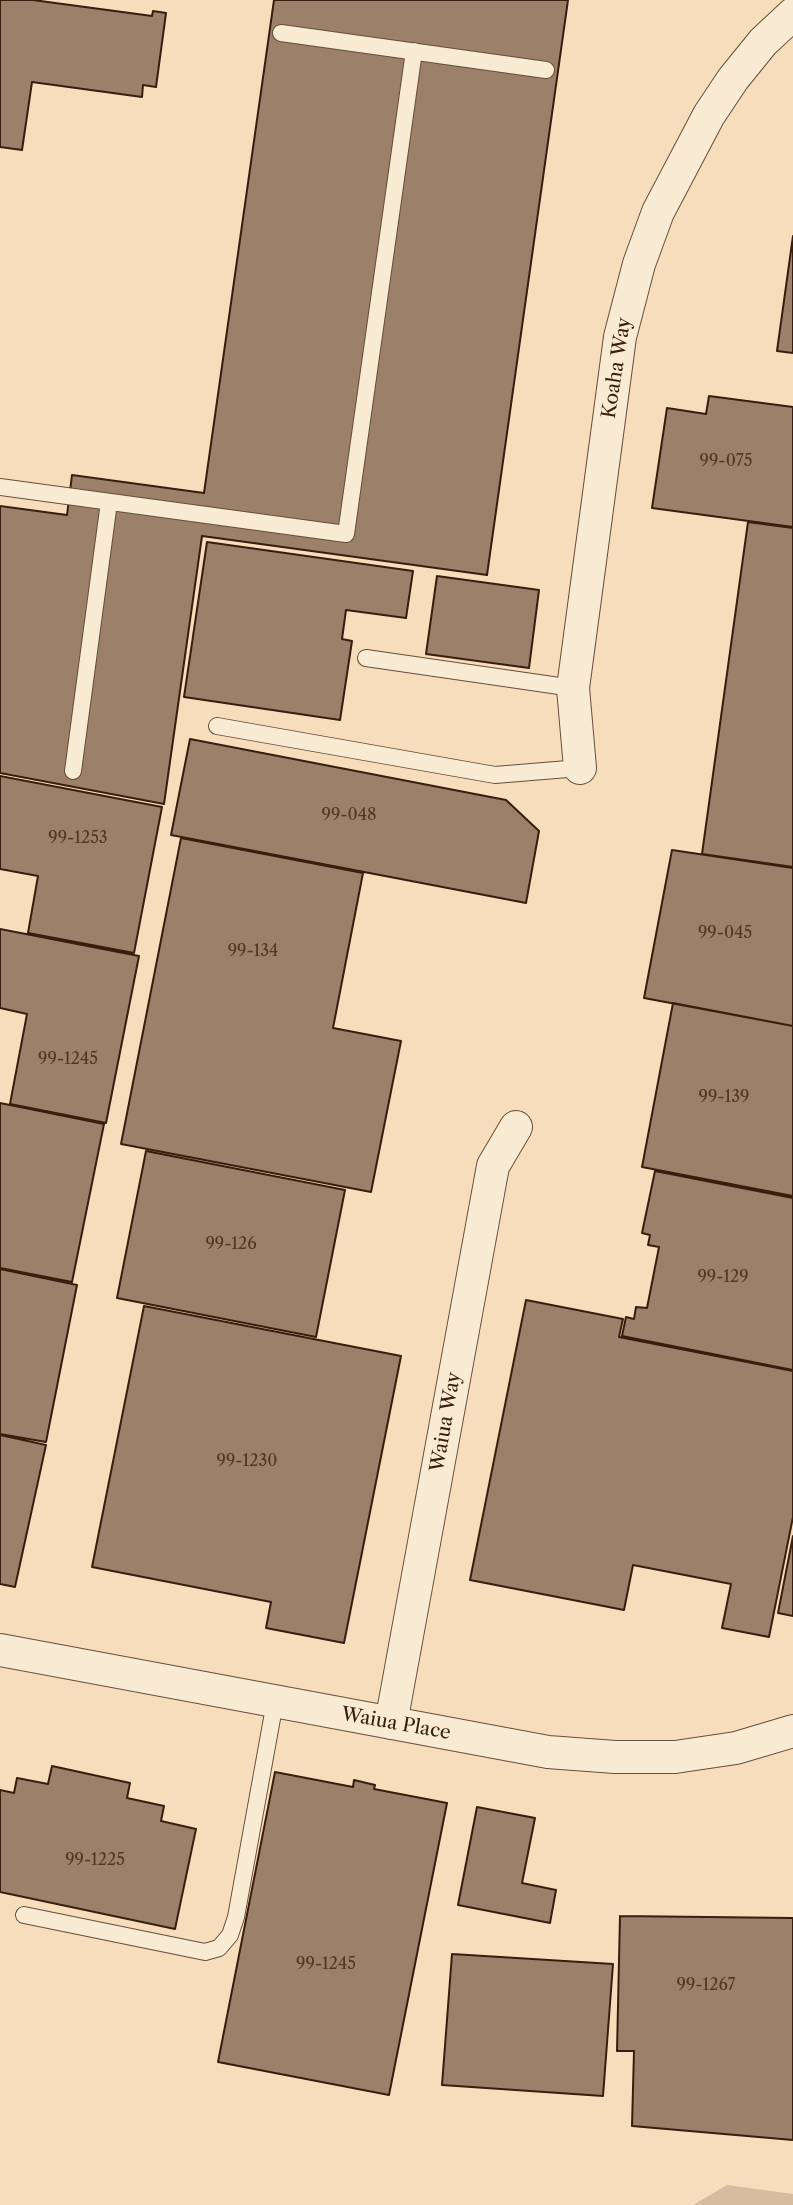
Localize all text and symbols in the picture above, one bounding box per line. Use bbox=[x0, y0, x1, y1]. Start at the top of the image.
street label: Koaha Way bbox=[598, 316, 636, 420]
house number: 99-075 bbox=[700, 451, 752, 471]
house number: 99-048 bbox=[322, 805, 376, 825]
house number: 99-1253 bbox=[48, 828, 108, 848]
house number: 99-045 bbox=[698, 923, 752, 943]
house number: 99-134 bbox=[228, 941, 278, 961]
house number: 99-1245 bbox=[38, 1049, 98, 1069]
house number: 99-139 bbox=[699, 1087, 749, 1107]
house number: 99-126 bbox=[205, 1234, 257, 1254]
house number: 99-129 bbox=[697, 1267, 749, 1287]
street label: Waiua Way bbox=[426, 1370, 466, 1474]
house number: 99-1230 bbox=[217, 1451, 277, 1471]
street label: Waiua Place bbox=[340, 1703, 452, 1745]
house number: 99-1225 bbox=[65, 1850, 125, 1870]
house number: 99-1245 bbox=[296, 1954, 356, 1974]
house number: 99-1267 bbox=[677, 1975, 735, 1995]

